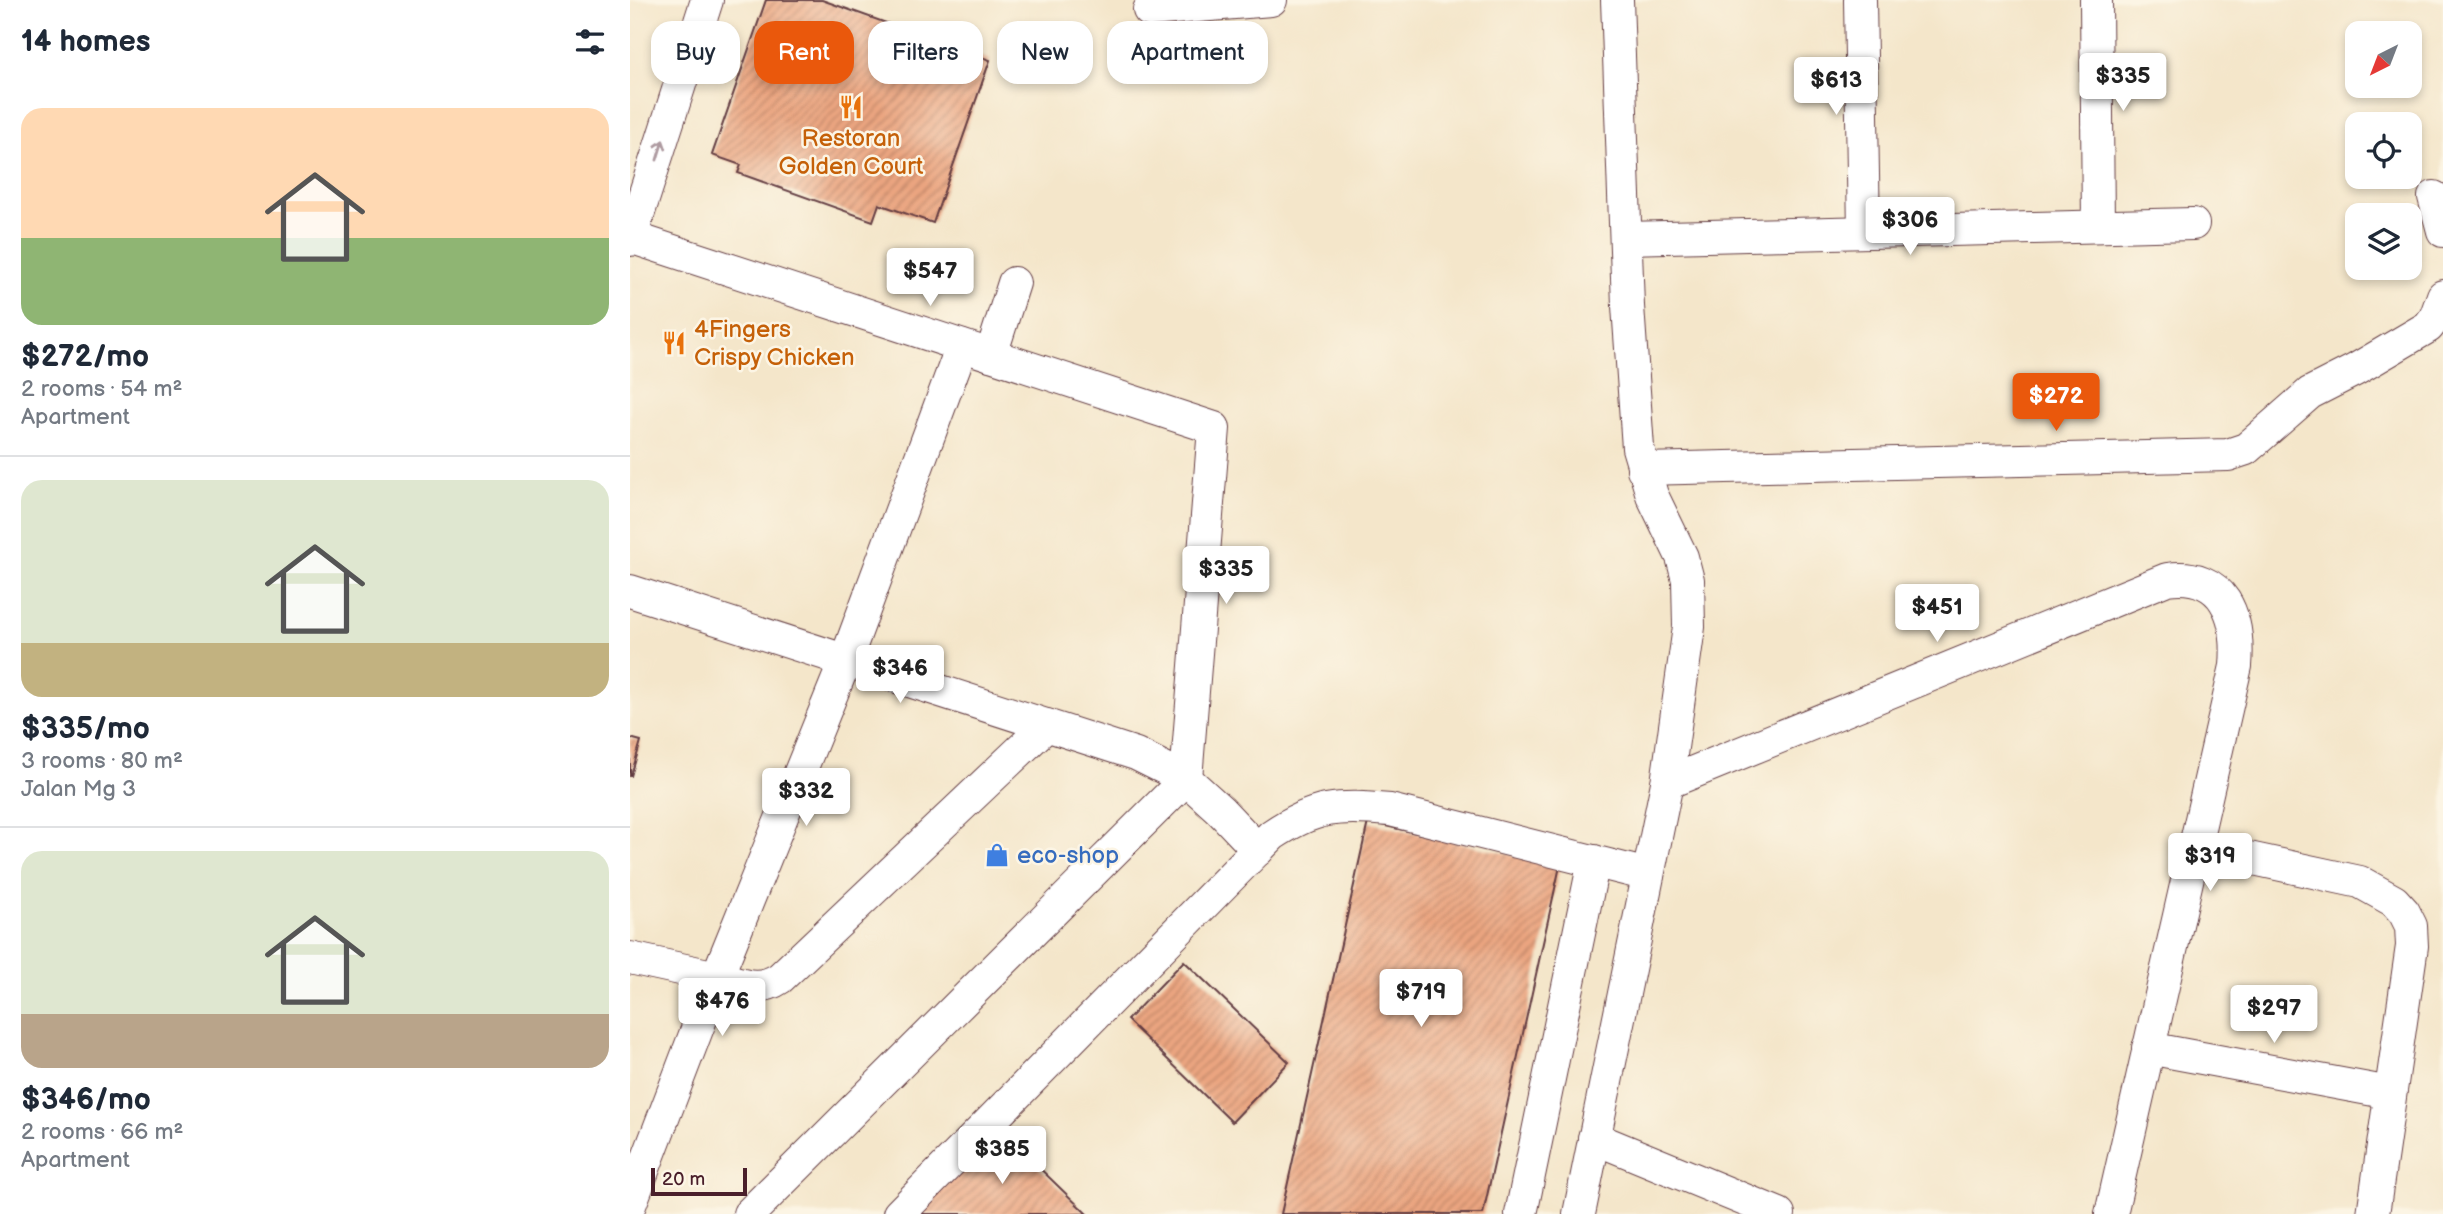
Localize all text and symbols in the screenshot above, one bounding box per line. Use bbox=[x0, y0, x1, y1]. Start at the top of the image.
chip: Buy bbox=[651, 21, 740, 84]
chip: Rent bbox=[754, 21, 854, 84]
chip: Filters bbox=[868, 21, 983, 84]
chip: New bbox=[997, 21, 1093, 84]
chip: Apartment bbox=[1107, 21, 1268, 84]
north arrow bbox=[2345, 21, 2422, 98]
map controls bbox=[2345, 21, 2422, 280]
icon: filters bbox=[571, 23, 609, 61]
text: 14 homes bbox=[21, 24, 150, 60]
pin: $335 bbox=[2082, 54, 2164, 113]
pin: $613 bbox=[1795, 58, 1877, 117]
text: $335 bbox=[2095, 62, 2151, 90]
text: $613 bbox=[1810, 66, 1862, 94]
restaurant icon: Restoran Golden Court bbox=[837, 93, 865, 121]
button: locate bbox=[2345, 112, 2422, 189]
place label: Restoran Golden Court bbox=[779, 124, 924, 181]
one-way arrow bbox=[654, 139, 667, 161]
icon: home bbox=[252, 154, 378, 280]
pin: $306 bbox=[1869, 198, 1951, 257]
button: layers bbox=[2345, 203, 2422, 280]
text: $306 bbox=[1882, 206, 1938, 234]
pin: $547 bbox=[889, 248, 971, 308]
text: $547 bbox=[903, 257, 957, 285]
place label: 4Fingers Crispy Chicken bbox=[694, 315, 854, 372]
restaurant icon: 4Fingers Crispy Chicken bbox=[660, 329, 688, 357]
text: $272/mo bbox=[21, 339, 149, 375]
pin: $272 bbox=[2015, 374, 2097, 433]
text: 2 rooms · 54 m² bbox=[21, 375, 183, 403]
text: $272 bbox=[2029, 382, 2083, 410]
text: Apartment bbox=[21, 403, 130, 431]
icon: home bbox=[252, 526, 378, 652]
pin: $335 bbox=[1185, 546, 1267, 606]
text: $335 bbox=[1198, 555, 1254, 583]
pin: $451 bbox=[1896, 584, 1978, 644]
text: $451 bbox=[1911, 593, 1963, 621]
pin: $346 bbox=[859, 646, 941, 705]
text: $346 bbox=[872, 654, 928, 682]
text: $335/mo bbox=[21, 711, 150, 747]
text: 3 rooms · 80 m² bbox=[21, 747, 183, 775]
pin: $332 bbox=[765, 768, 847, 828]
text: Jalan Mg 3 bbox=[21, 775, 136, 803]
text: $332 bbox=[778, 777, 834, 805]
pin: $319 bbox=[2169, 834, 2251, 893]
shop icon: eco-shop bbox=[983, 841, 1011, 869]
place label: eco-shop bbox=[1017, 841, 1119, 870]
text: $319 bbox=[2184, 842, 2236, 870]
icon: home bbox=[252, 897, 378, 1023]
pin: $719 bbox=[1380, 970, 1462, 1029]
pin: $476 bbox=[681, 978, 763, 1038]
text: $719 bbox=[1395, 978, 1447, 1006]
pin: $297 bbox=[2233, 986, 2315, 1045]
text: $476 bbox=[694, 987, 750, 1015]
text: $297 bbox=[2246, 994, 2302, 1022]
text: $346/mo bbox=[21, 1082, 151, 1118]
text: 2 rooms · 66 m² bbox=[21, 1118, 183, 1146]
pin: $385 bbox=[961, 1126, 1043, 1186]
text: $385 bbox=[974, 1135, 1030, 1163]
text: Apartment bbox=[21, 1146, 130, 1174]
scale bar bbox=[651, 1165, 747, 1197]
text: 20 m bbox=[662, 1168, 705, 1191]

